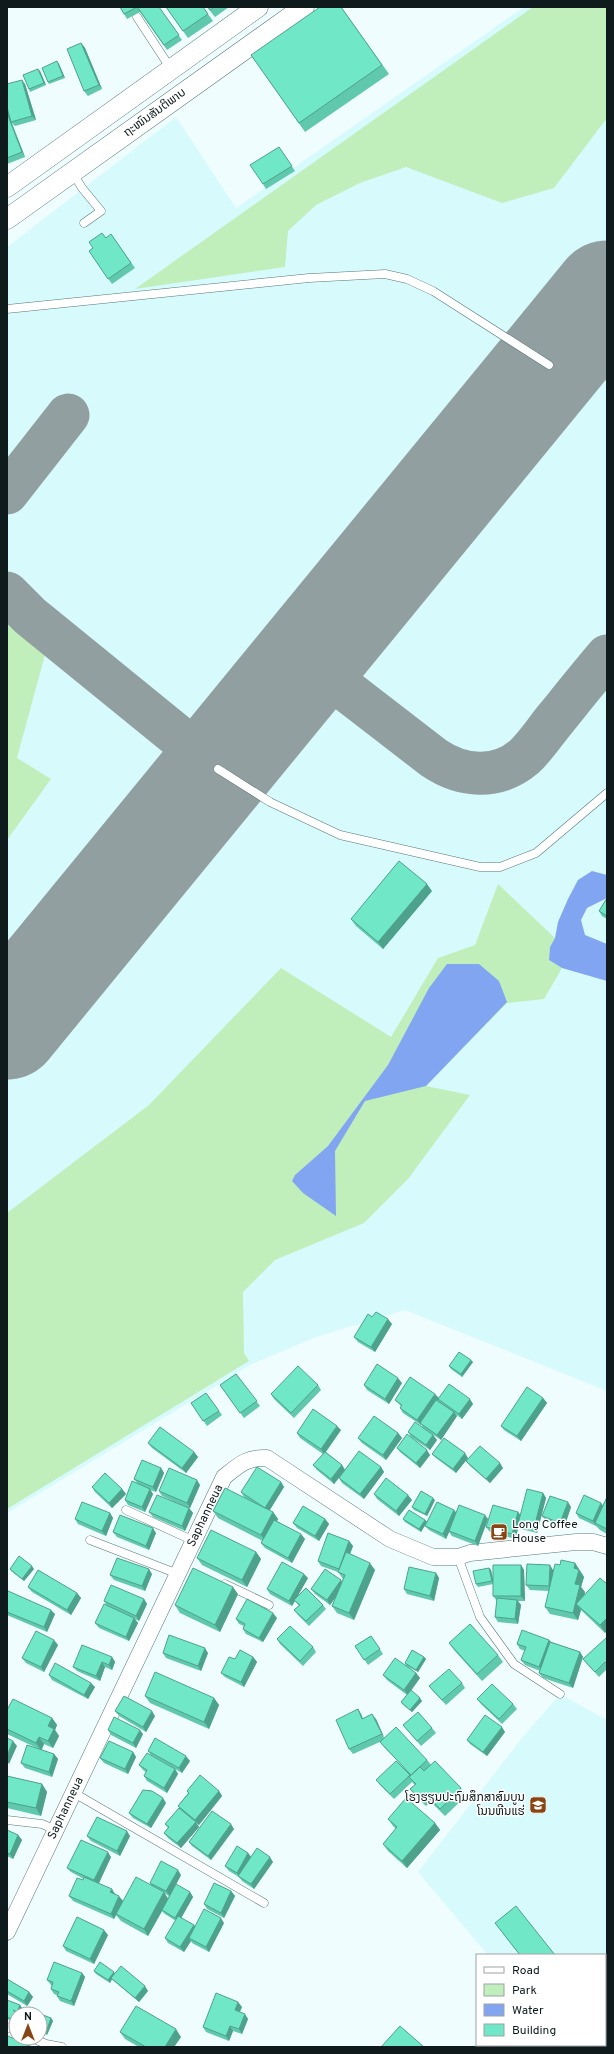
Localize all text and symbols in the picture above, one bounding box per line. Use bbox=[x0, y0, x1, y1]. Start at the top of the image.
street label: ຖະໜົນສັນຕິພາບ bbox=[121, 85, 189, 141]
street label: Saphanneua bbox=[184, 1482, 227, 1550]
place label: Long Coffee House bbox=[512, 1517, 578, 1547]
cafe icon: Long Coffee House bbox=[489, 1522, 509, 1542]
street label: Saphanneua bbox=[44, 1775, 88, 1842]
place label: ໂຮງຮຽນປະຖົມສຶກສາສົມບູນ ໂນນຫີນແຮ່ bbox=[404, 1790, 525, 1820]
school or university icon: ໂຮງຮຽນປະຖົມສຶກສາສົມບູນ ໂນນຫີນແຮ່ bbox=[528, 1795, 548, 1815]
legend bbox=[476, 1954, 606, 2046]
text: Road bbox=[512, 1963, 540, 1979]
text: Park bbox=[512, 1983, 537, 1999]
text: Water bbox=[512, 2003, 544, 2019]
north arrow bbox=[8, 2006, 48, 2046]
text: N bbox=[24, 2010, 32, 2024]
text: Building bbox=[512, 2023, 556, 2039]

